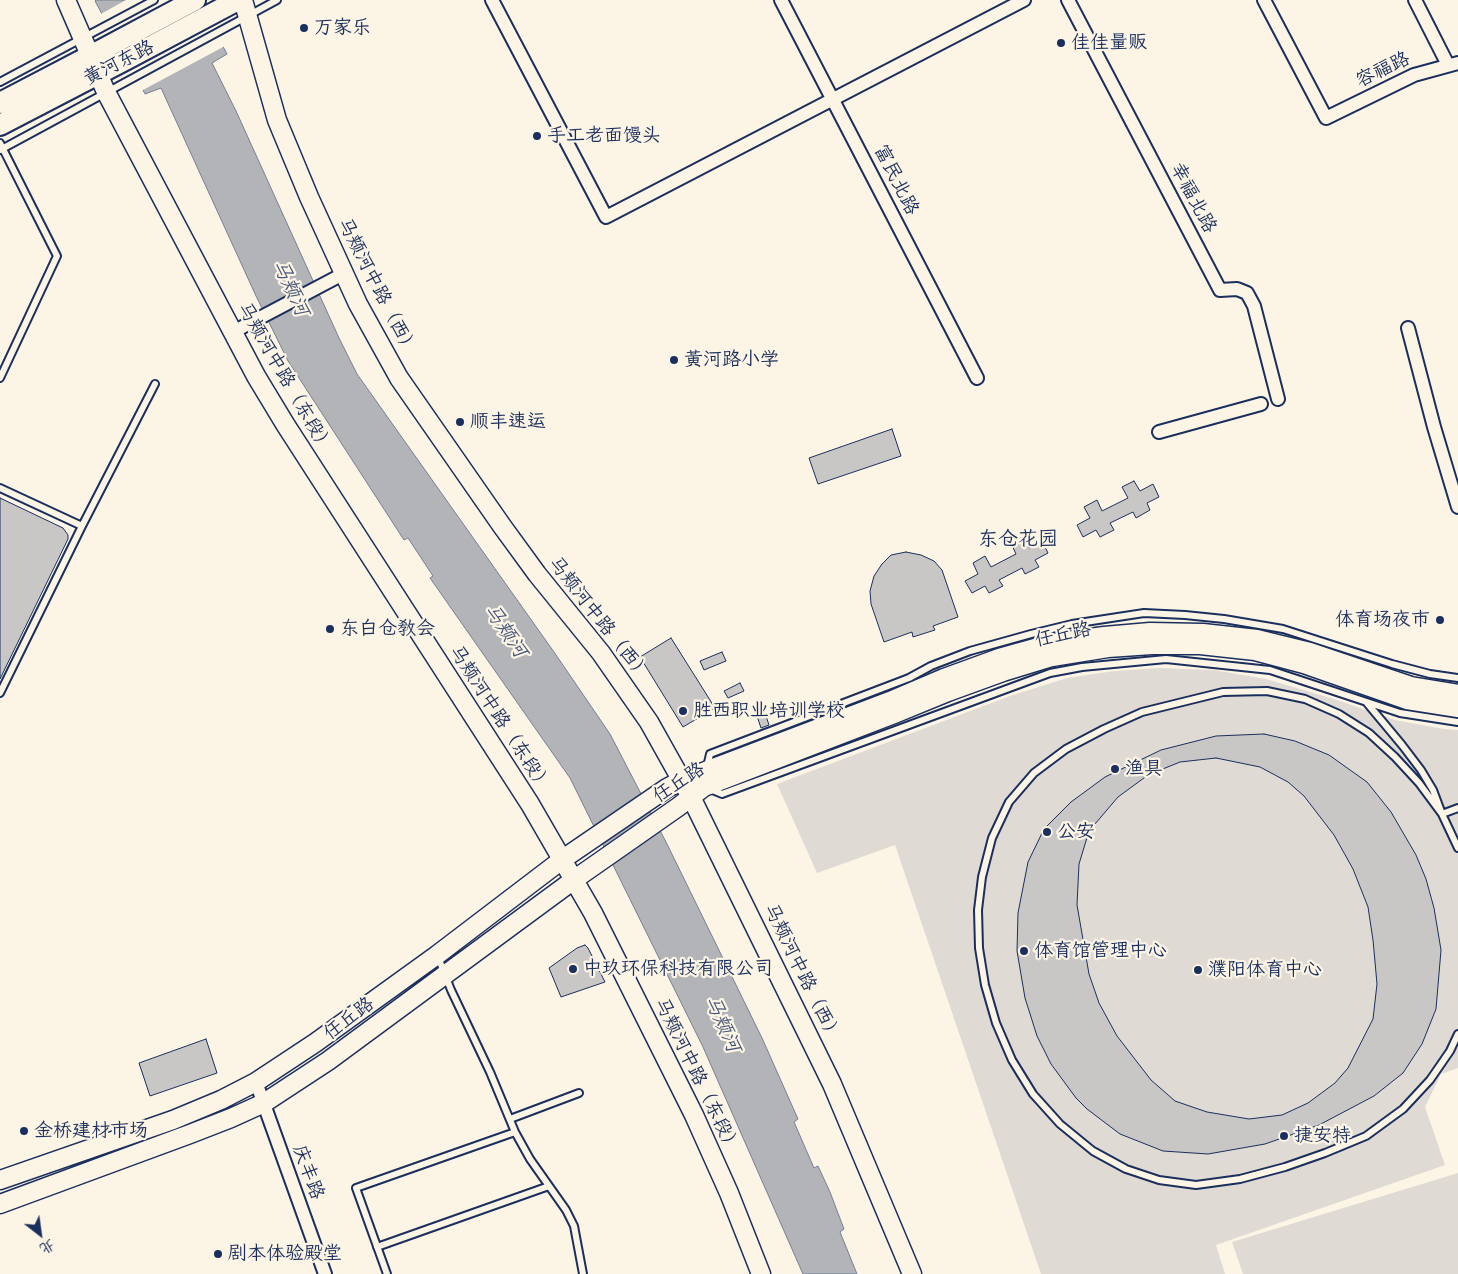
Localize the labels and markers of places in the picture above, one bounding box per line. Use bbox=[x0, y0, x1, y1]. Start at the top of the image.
place label: 万家乐 bbox=[314, 17, 371, 39]
marker: 万家乐 bbox=[298, 22, 310, 34]
place label: 佳佳量贩 bbox=[1071, 32, 1147, 54]
marker: 佳佳量贩 bbox=[1055, 37, 1067, 49]
place label: 手工老面馒头 bbox=[547, 125, 661, 147]
marker: 手工老面馒头 bbox=[531, 130, 543, 142]
place label: 黄河路小学 bbox=[684, 349, 779, 371]
marker: 黄河路小学 bbox=[668, 354, 680, 366]
place label: 顺丰速运 bbox=[470, 411, 546, 433]
marker: 顺丰速运 bbox=[454, 416, 466, 428]
place label: 体育场夜市 bbox=[1335, 609, 1430, 631]
marker: 体育场夜市 bbox=[1434, 614, 1446, 626]
place label: 东白仓教会 bbox=[340, 618, 435, 640]
marker: 东白仓教会 bbox=[324, 623, 336, 635]
place label: 胜西职业培训学校 bbox=[693, 700, 845, 722]
marker: 胜西职业培训学校 bbox=[677, 705, 689, 717]
place label: 渔具 bbox=[1125, 758, 1163, 780]
marker: 渔具 bbox=[1109, 763, 1121, 775]
place label: 公安 bbox=[1057, 821, 1095, 843]
marker: 公安 bbox=[1041, 826, 1053, 838]
place label: 体育馆管理中心 bbox=[1034, 940, 1167, 962]
marker: 体育馆管理中心 bbox=[1018, 945, 1030, 957]
place label: 中玖环保科技有限公司 bbox=[583, 958, 773, 980]
place label: 濮阳体育中心 bbox=[1208, 959, 1322, 981]
marker: 中玖环保科技有限公司 bbox=[567, 963, 579, 975]
marker: 濮阳体育中心 bbox=[1192, 964, 1204, 976]
place label: 金桥建材市场 bbox=[34, 1120, 148, 1142]
marker: 金桥建材市场 bbox=[18, 1125, 30, 1137]
place label: 捷安特 bbox=[1294, 1125, 1351, 1147]
marker: 捷安特 bbox=[1278, 1130, 1290, 1142]
place label: 剧本体验殿堂 bbox=[228, 1243, 342, 1265]
marker: 剧本体验殿堂 bbox=[212, 1248, 224, 1260]

